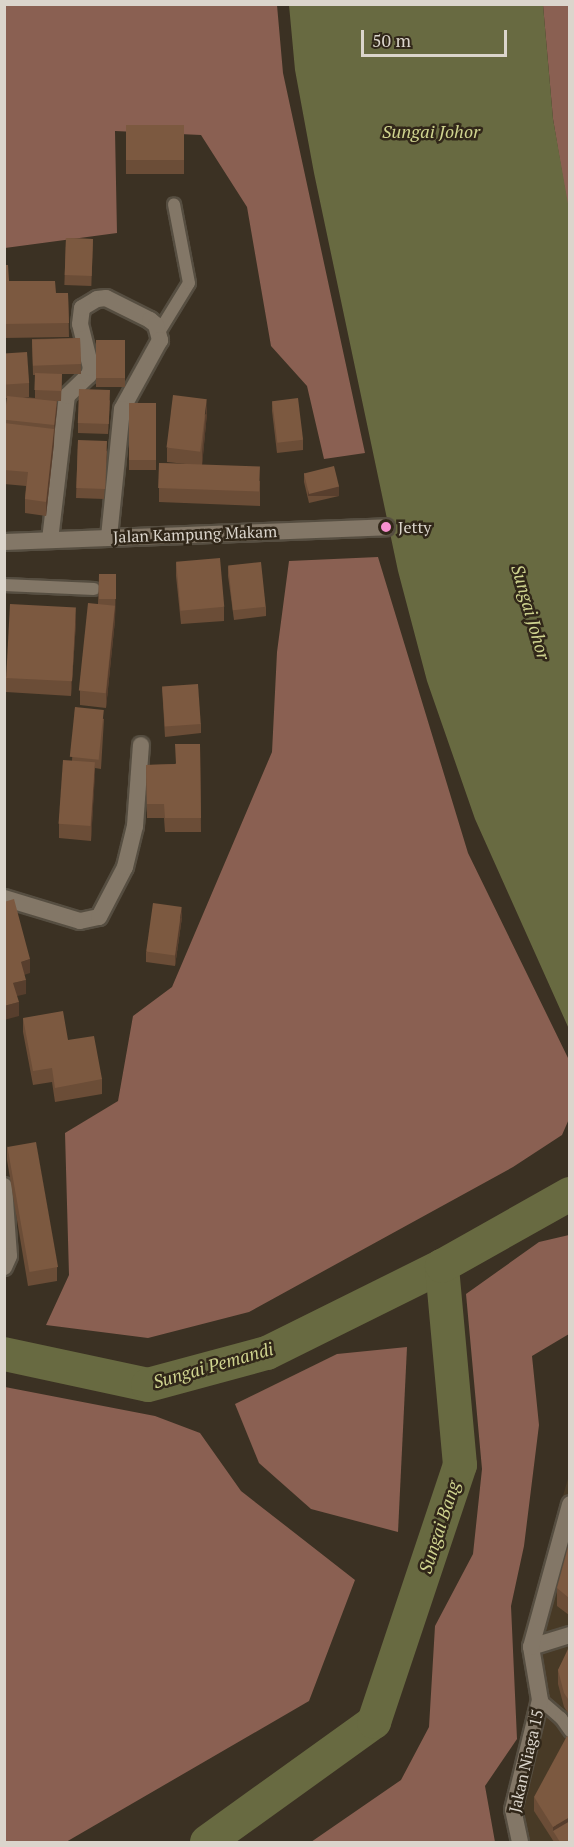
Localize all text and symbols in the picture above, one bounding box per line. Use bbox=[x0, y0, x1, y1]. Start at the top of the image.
scale bar bbox=[364, 18, 510, 56]
text: 50 m bbox=[372, 28, 411, 52]
water label: Sungai Johor bbox=[382, 120, 480, 142]
place label: Jetty bbox=[398, 517, 431, 537]
marker: Jetty bbox=[379, 520, 393, 534]
street label: Jalan Kampung Makam bbox=[113, 522, 277, 546]
water label: Sungai Johor bbox=[507, 562, 555, 662]
water label: Sungai Pemandi bbox=[150, 1338, 276, 1392]
water label: Sungai Bang bbox=[414, 1478, 464, 1576]
street label: Jakan Niaga 15 bbox=[505, 1708, 547, 1814]

